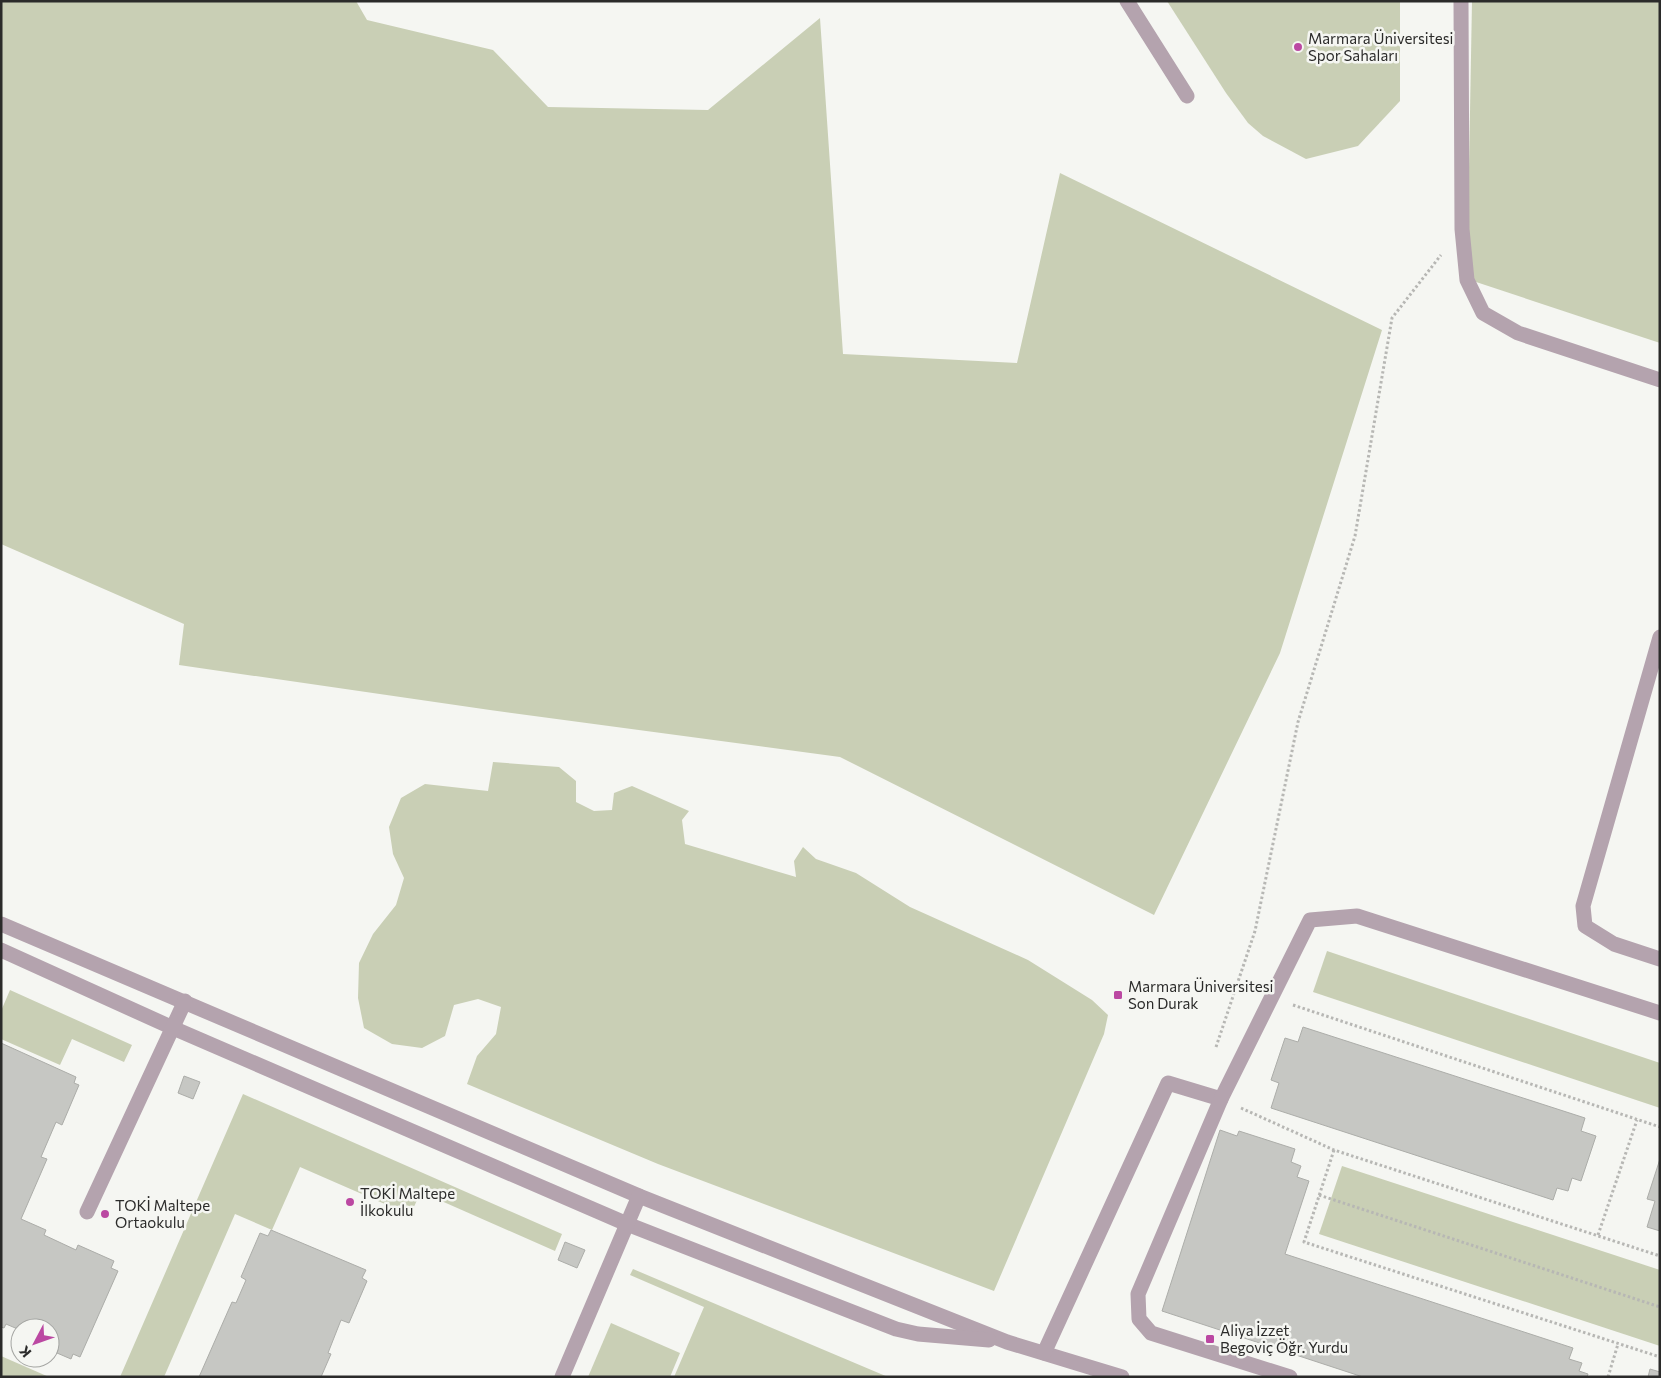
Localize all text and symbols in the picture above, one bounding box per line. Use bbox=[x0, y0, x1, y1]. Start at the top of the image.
place label: Marmara Üniversitesi Spor Sahaları bbox=[1308, 29, 1453, 64]
marker: Marmara Üniversitesi Spor Sahaları bbox=[1292, 41, 1304, 53]
place label: Marmara Üniversitesi Son Durak bbox=[1128, 977, 1273, 1012]
marker: Marmara Üniversitesi Son Durak bbox=[1112, 989, 1124, 1001]
place label: TOKİ Maltepe İlkokulu bbox=[360, 1184, 455, 1219]
place label: TOKİ Maltepe Ortaokulu bbox=[115, 1196, 210, 1231]
marker: TOKİ Maltepe İlkokulu bbox=[344, 1196, 356, 1208]
marker: TOKİ Maltepe Ortaokulu bbox=[99, 1208, 111, 1220]
north arrow bbox=[10, 1318, 60, 1368]
place label: Aliya İzzet Begoviç Öğr. Yurdu bbox=[1220, 1321, 1348, 1356]
marker: Aliya İzzet Begoviç Öğr. Yurdu bbox=[1204, 1333, 1216, 1345]
text: K bbox=[15, 1342, 34, 1361]

